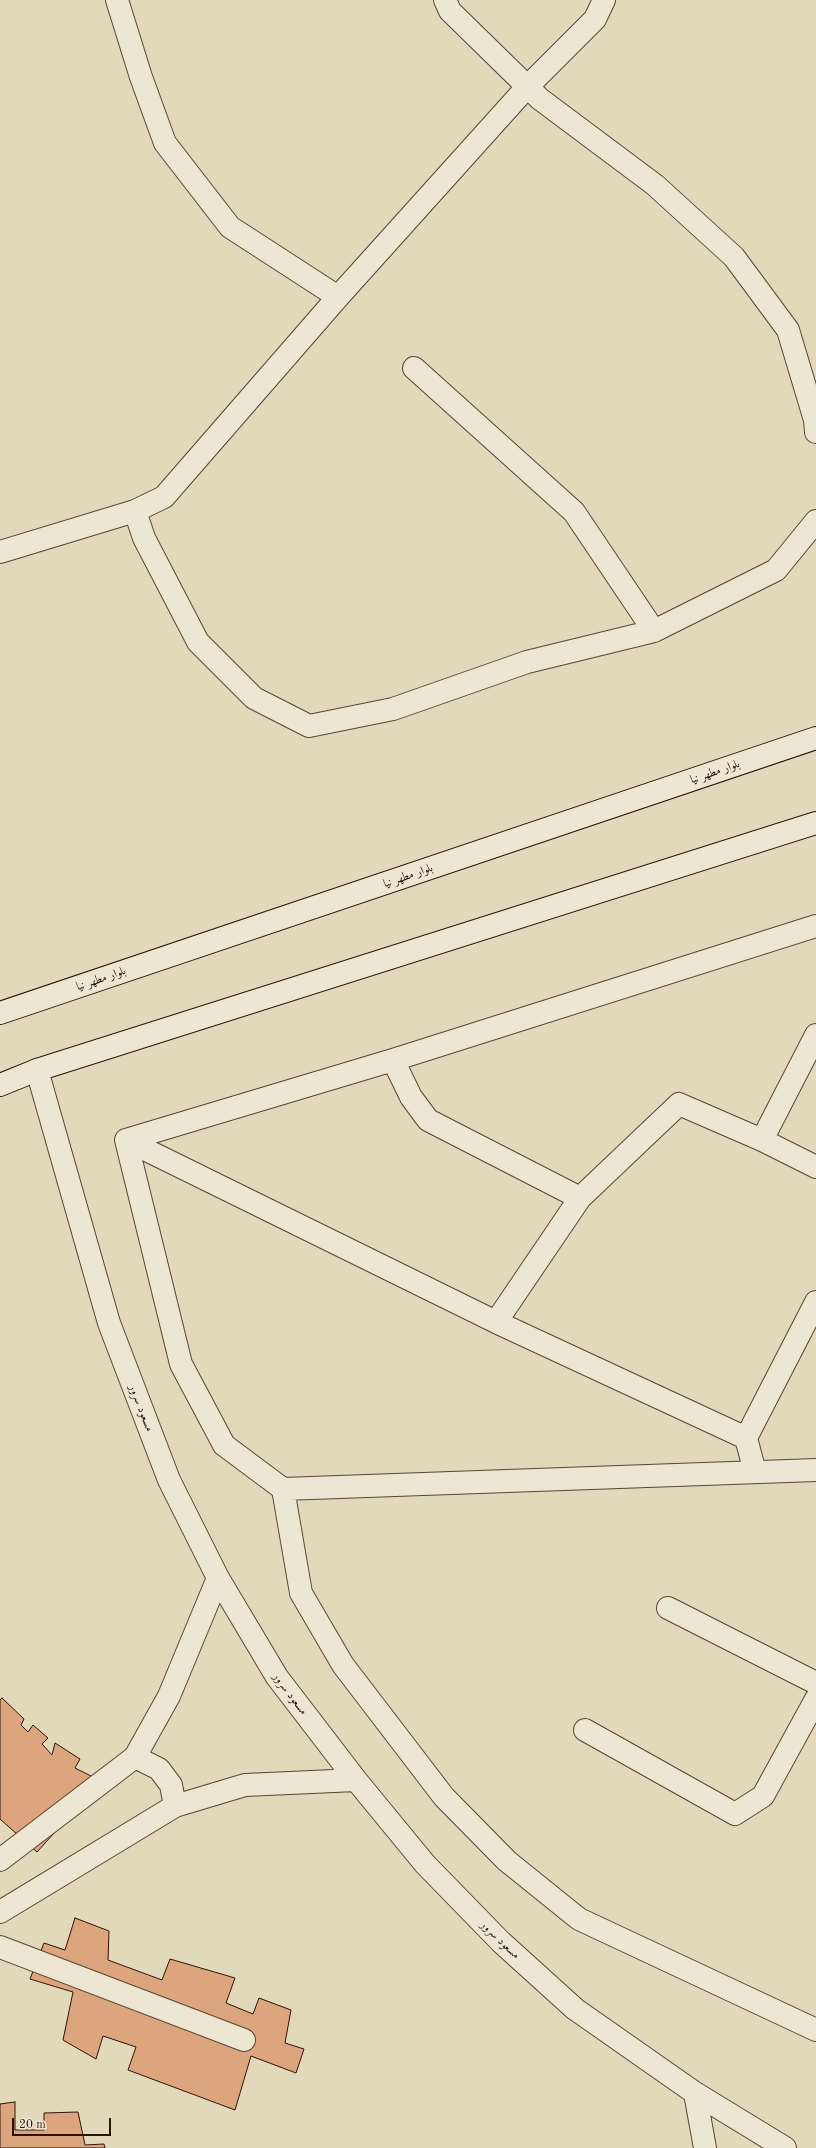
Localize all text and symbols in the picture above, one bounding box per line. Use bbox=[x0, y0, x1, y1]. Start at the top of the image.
street label: بلوار مطهر نیا bbox=[688, 757, 742, 787]
street label: بلوار مطهر نیا bbox=[381, 861, 435, 891]
street label: بلوار مطهر نیا bbox=[74, 964, 128, 994]
street label: مسعود سرور bbox=[125, 1382, 157, 1434]
street label: مسعود سرور bbox=[269, 1670, 311, 1718]
street label: مسعود سرور bbox=[477, 1918, 523, 1962]
scale bar bbox=[14, 2110, 113, 2136]
text: 20 m bbox=[19, 2119, 46, 2131]

